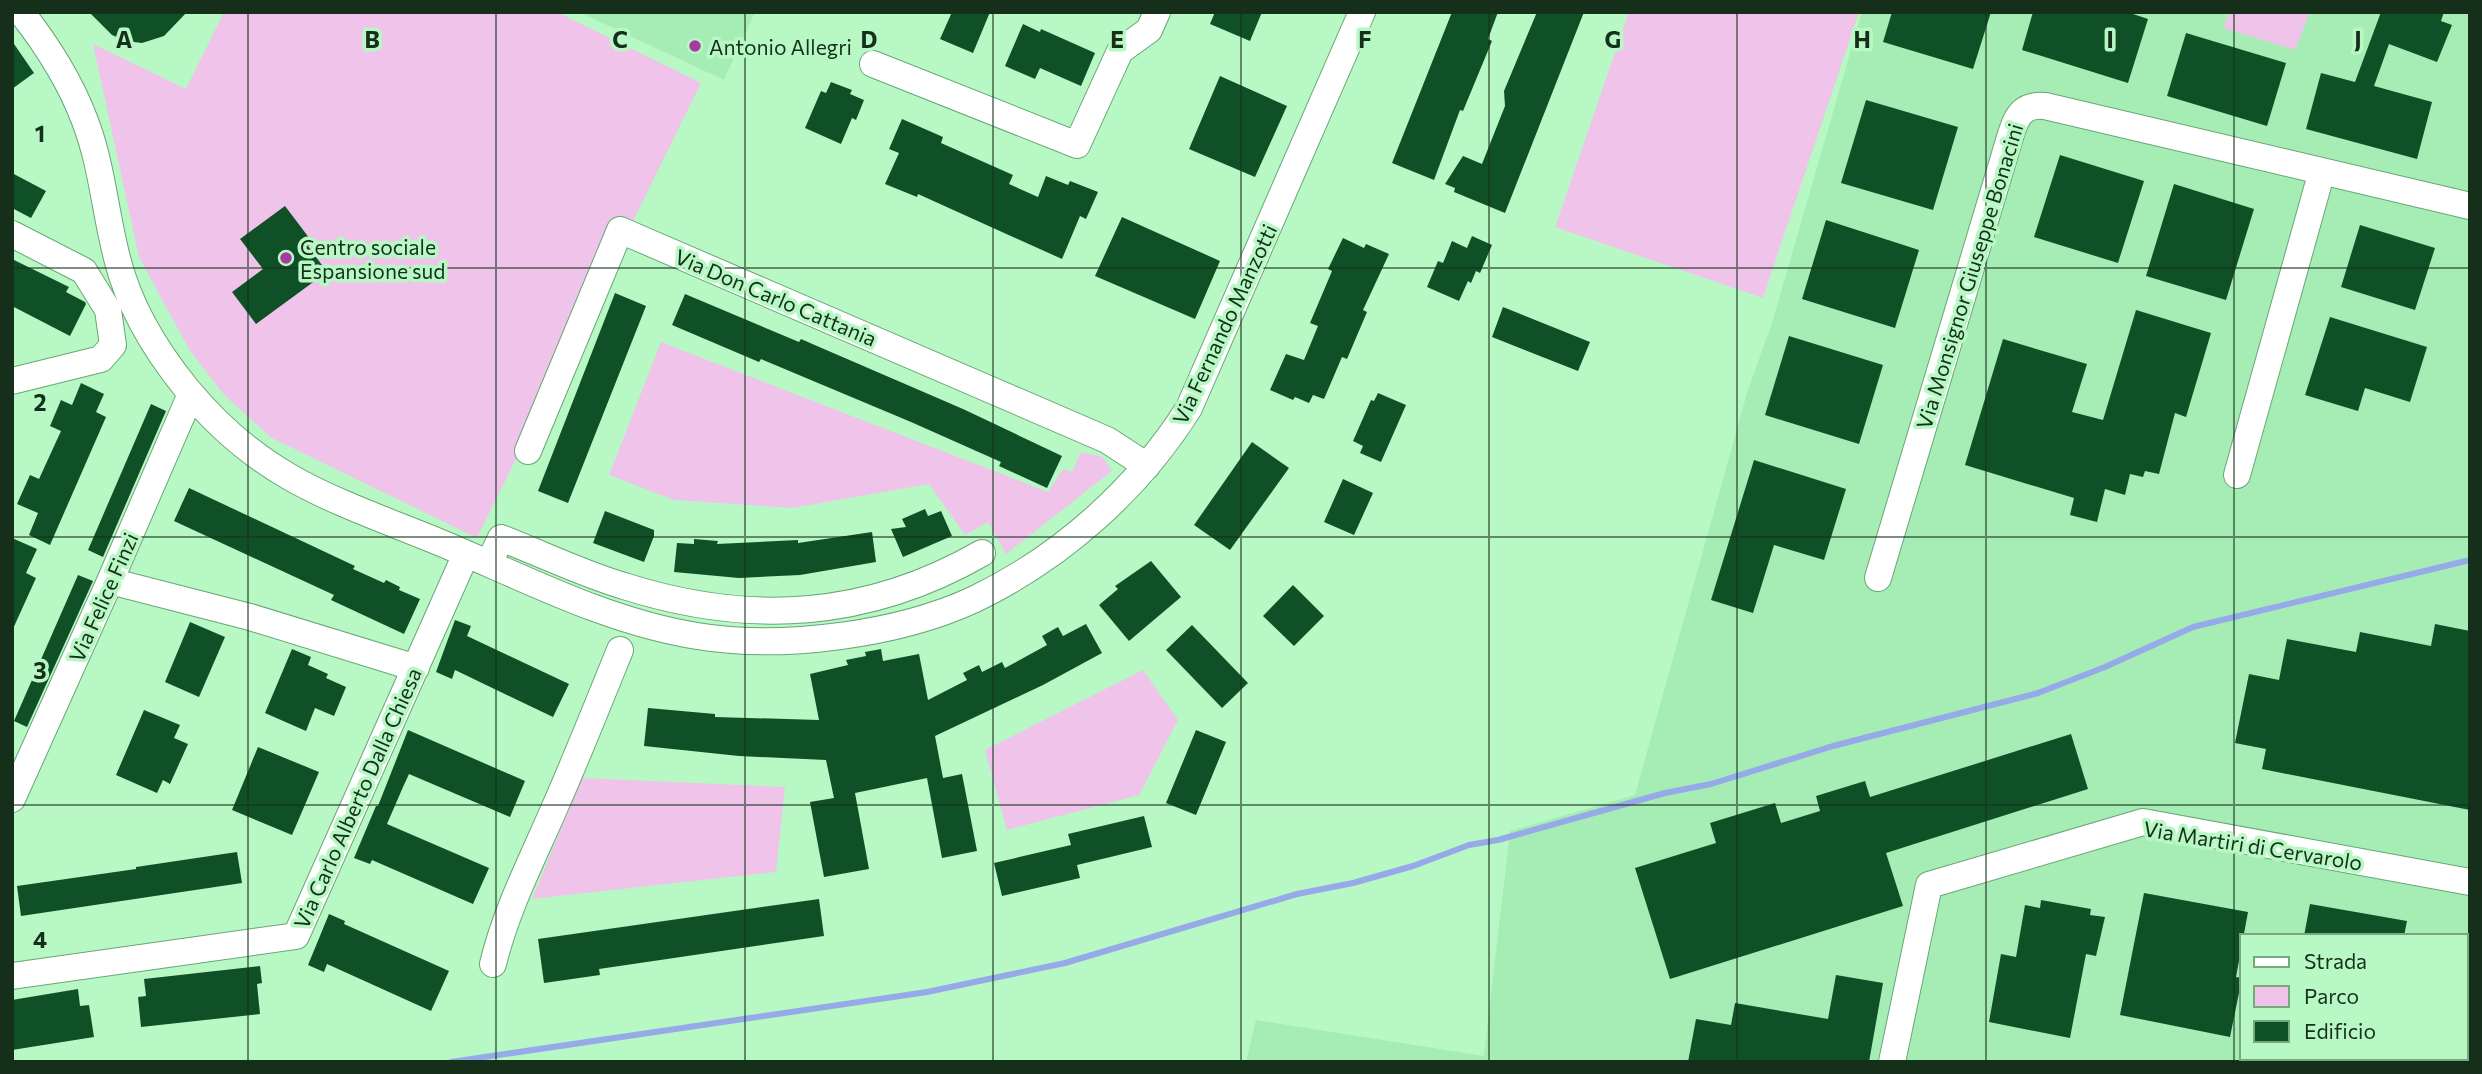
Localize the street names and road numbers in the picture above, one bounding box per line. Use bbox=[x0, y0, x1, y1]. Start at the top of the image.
street label: Via Monsignor Giuseppe Bonacini bbox=[1911, 120, 2027, 432]
street label: Via Fernando Manzotti bbox=[1167, 220, 1281, 428]
street label: Via Don Carlo Cattania bbox=[671, 243, 881, 351]
street label: Via Felice Finzi bbox=[63, 528, 143, 666]
street label: Via Carlo Alberto Dalla Chiesa bbox=[288, 664, 426, 932]
street label: Via Martiri di Cervarolo bbox=[2142, 815, 2364, 875]

